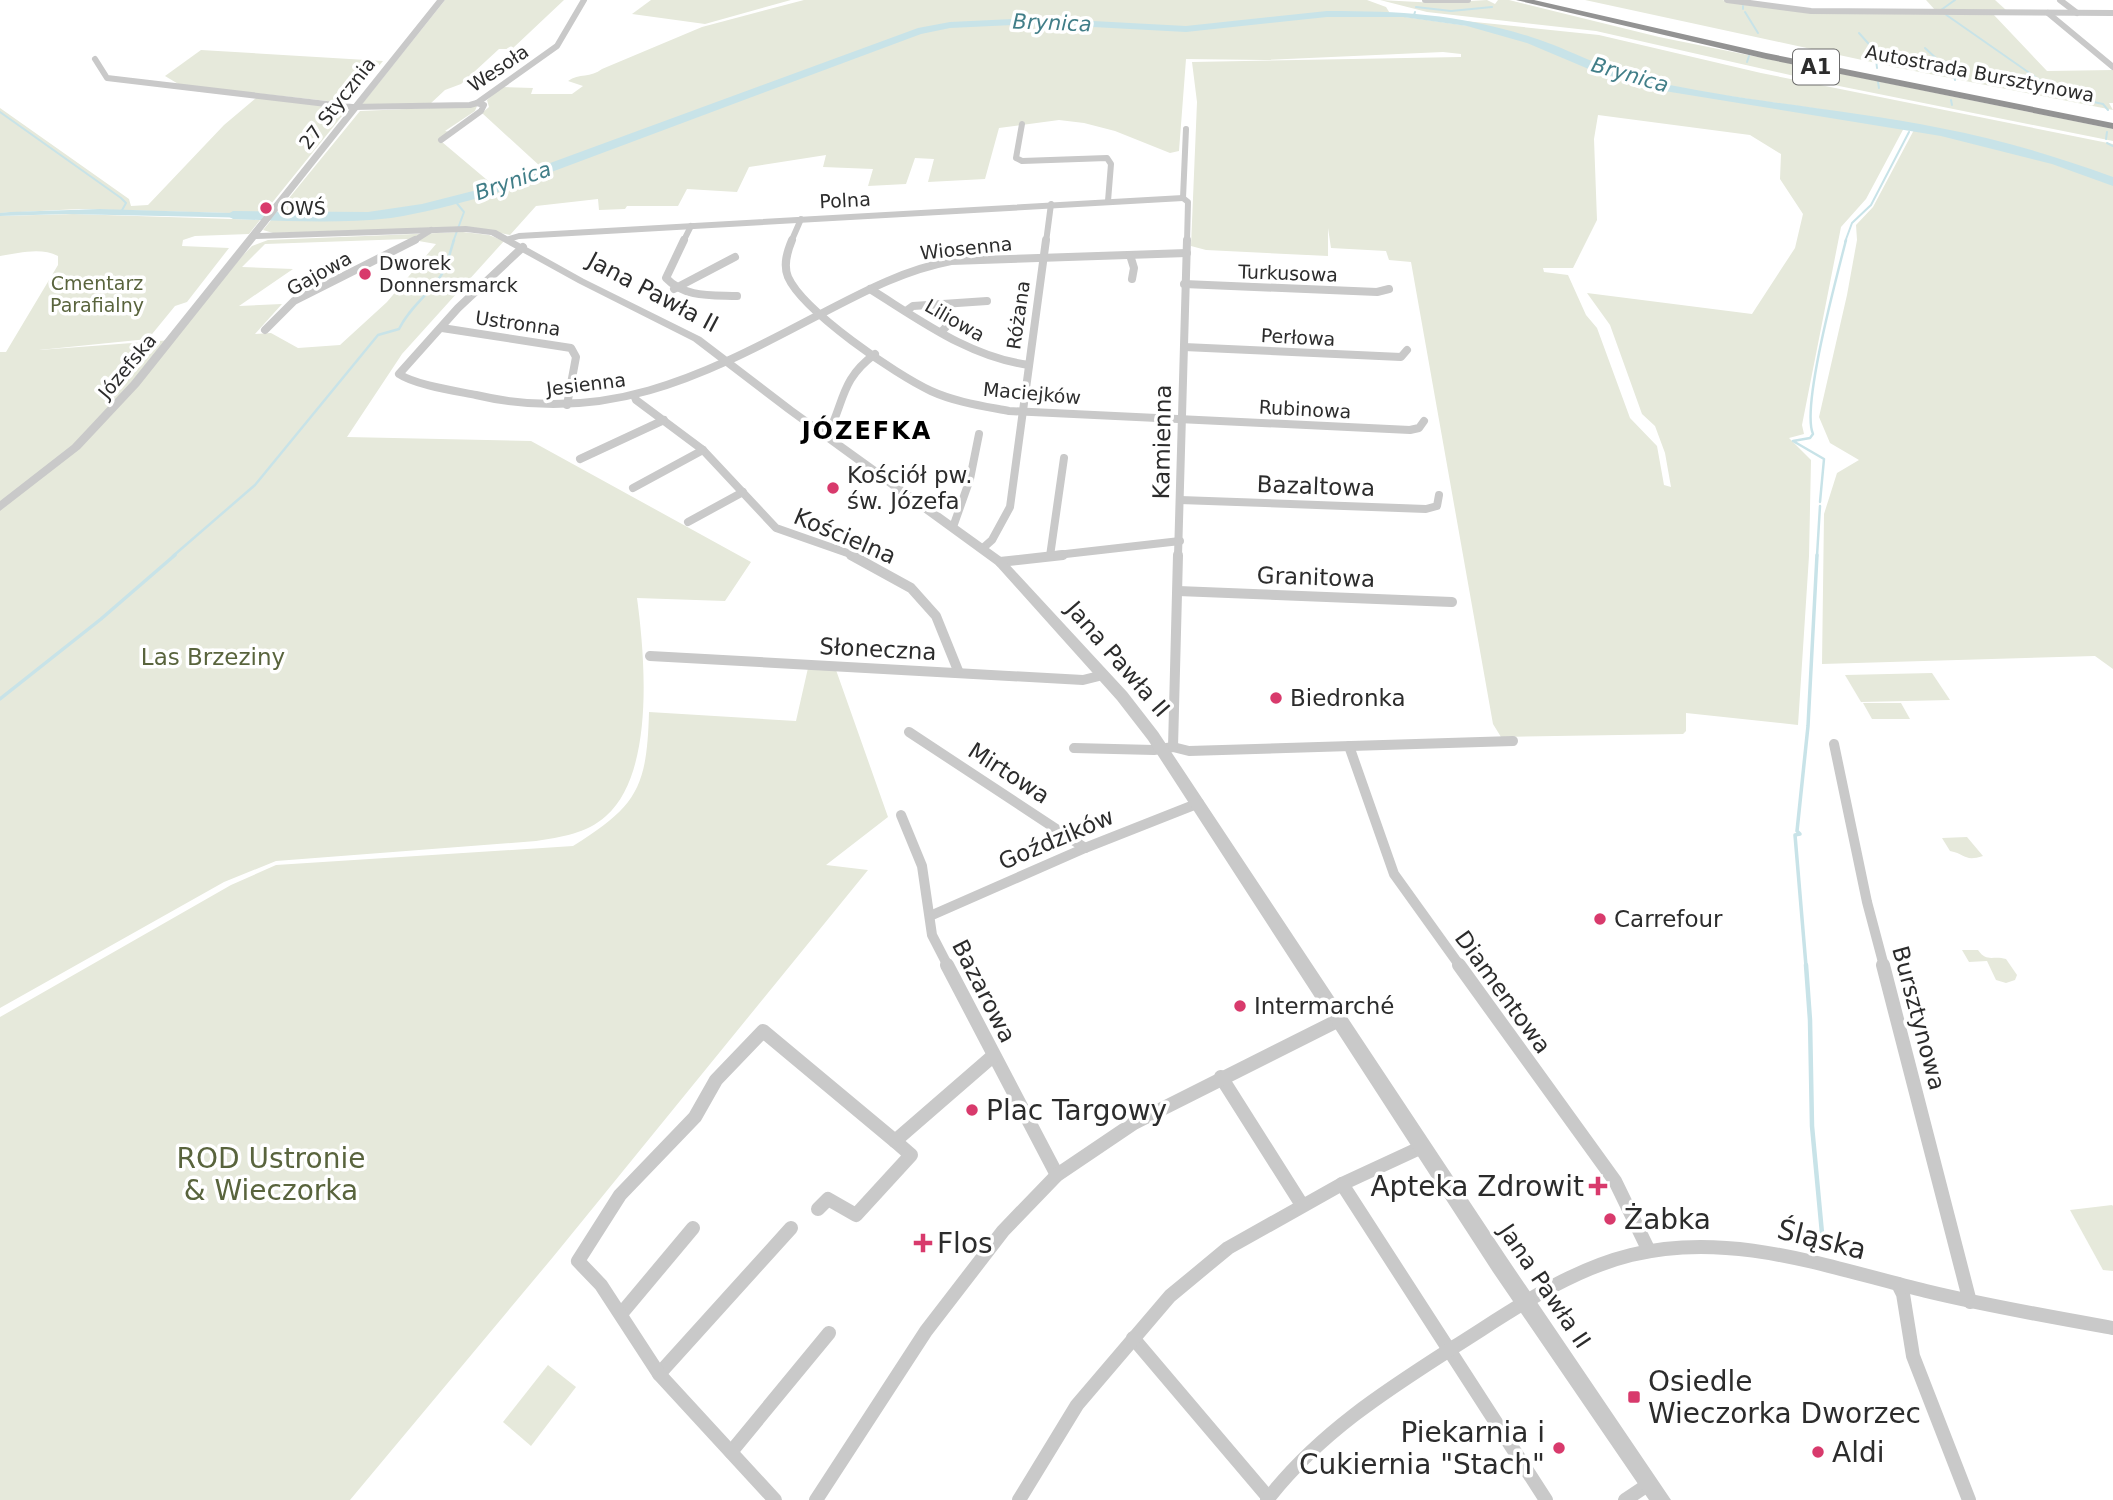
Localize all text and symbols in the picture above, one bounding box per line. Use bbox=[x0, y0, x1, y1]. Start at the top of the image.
water label: Brynica bbox=[1012, 10, 1092, 36]
street label: Wesoła bbox=[464, 40, 532, 96]
street label: Autostrada Bursztynowa bbox=[1864, 40, 2096, 106]
road number: A1 bbox=[1793, 50, 1839, 84]
street label: 27 Stycznia bbox=[294, 53, 380, 153]
water label: Brynica bbox=[1589, 53, 1671, 97]
water label: Brynica bbox=[472, 157, 554, 205]
street label: Polna bbox=[819, 188, 871, 212]
place label: OWŚ bbox=[280, 196, 326, 219]
marker: OWŚ bbox=[258, 200, 274, 216]
street label: Wiosenna bbox=[919, 232, 1013, 264]
street label: Gajowa bbox=[283, 246, 355, 300]
street label: Jana Pawła II bbox=[582, 246, 723, 337]
place label: Dworek Donnersmarck bbox=[379, 252, 518, 296]
street label: Turkusowa bbox=[1237, 260, 1338, 286]
marker: Dworek Donnersmarck bbox=[357, 266, 373, 282]
park label: Cmentarz Parafialny bbox=[50, 272, 144, 316]
street label: Różana bbox=[1002, 279, 1034, 351]
street label: Liliowa bbox=[921, 294, 989, 346]
street label: Ustronna bbox=[474, 306, 562, 340]
street label: Perłowa bbox=[1260, 324, 1336, 350]
street label: Józefska bbox=[93, 329, 160, 404]
street label: Jesienna bbox=[544, 368, 627, 400]
street label: Maciejków bbox=[982, 378, 1082, 408]
street label: Kamienna bbox=[1148, 384, 1176, 500]
street label: Rubinowa bbox=[1258, 396, 1352, 422]
district label: JÓZEFKA bbox=[800, 415, 932, 445]
place label: Kościół pw. św. Józefa bbox=[847, 462, 973, 514]
street label: Bazaltowa bbox=[1256, 471, 1376, 501]
marker: Kościół pw. św. Józefa bbox=[825, 480, 841, 496]
street label: Kościelna bbox=[790, 503, 900, 569]
street label: Granitowa bbox=[1256, 562, 1376, 592]
street label: Jana Pawła II bbox=[1060, 595, 1175, 722]
street label: Słoneczna bbox=[819, 633, 937, 665]
park label: Las Brzeziny bbox=[141, 644, 285, 670]
place label: Biedronka bbox=[1290, 685, 1406, 711]
marker: Biedronka bbox=[1268, 690, 1284, 706]
street label: Mirtowa bbox=[963, 737, 1055, 809]
street label: Goździków bbox=[995, 803, 1117, 875]
place label: Carrefour bbox=[1614, 906, 1723, 932]
marker: Carrefour bbox=[1592, 911, 1608, 927]
street label: Diamentowa bbox=[1450, 926, 1556, 1058]
street label: Bazarowa bbox=[947, 935, 1021, 1047]
street label: Bursztynowa bbox=[1887, 943, 1951, 1093]
place label: Intermarché bbox=[1254, 993, 1394, 1019]
marker: Intermarché bbox=[1232, 998, 1248, 1014]
place label: Plac Targowy bbox=[986, 1094, 1167, 1127]
marker: Plac Targowy bbox=[964, 1102, 980, 1118]
park label: ROD Ustronie & Wieczorka bbox=[177, 1142, 365, 1207]
place label: Apteka Zdrowit bbox=[1370, 1170, 1584, 1203]
marker: Apteka Zdrowit bbox=[1590, 1178, 1606, 1194]
place label: Żabka bbox=[1624, 1203, 1711, 1236]
marker: Żabka bbox=[1602, 1211, 1618, 1227]
street label: Śląska bbox=[1774, 1212, 1870, 1266]
street label: Jana Pawła II bbox=[1493, 1217, 1596, 1353]
place label: Flos bbox=[937, 1227, 993, 1260]
marker: Flos bbox=[915, 1235, 931, 1251]
place label: Osiedle Wieczorka Dworzec bbox=[1648, 1365, 1921, 1430]
marker: Osiedle Wieczorka Dworzec bbox=[1626, 1389, 1642, 1405]
place label: Piekarnia i Cukiernia "Stach" bbox=[1299, 1416, 1545, 1481]
place label: Aldi bbox=[1832, 1436, 1885, 1469]
marker: Piekarnia i Cukiernia "Stach" bbox=[1551, 1440, 1567, 1456]
marker: Aldi bbox=[1810, 1444, 1826, 1460]

